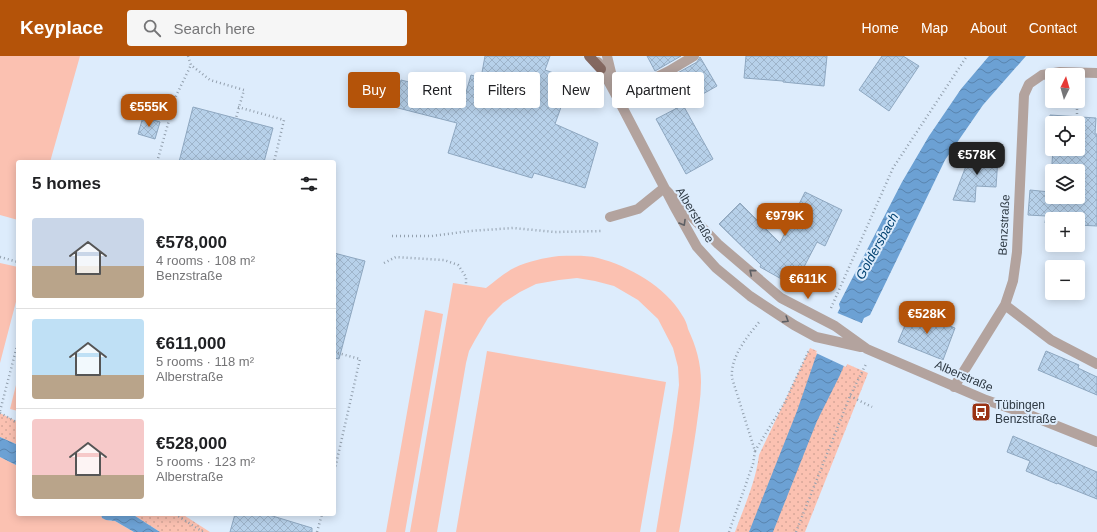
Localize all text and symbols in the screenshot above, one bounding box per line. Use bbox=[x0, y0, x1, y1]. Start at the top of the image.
search box bbox=[127, 10, 407, 46]
text: Keyplace bbox=[20, 17, 103, 38]
icon: search bbox=[141, 17, 163, 39]
text: Search here bbox=[173, 20, 255, 37]
text: Home bbox=[862, 20, 899, 36]
text: Map bbox=[921, 20, 948, 36]
text: About bbox=[970, 20, 1007, 36]
text: Contact bbox=[1029, 20, 1077, 36]
north arrow bbox=[1045, 68, 1085, 108]
map controls bbox=[1045, 68, 1085, 300]
chip: Buy bbox=[348, 72, 400, 108]
chip: Rent bbox=[408, 72, 466, 108]
chip: Filters bbox=[474, 72, 540, 108]
chip: New bbox=[548, 72, 604, 108]
chip: Apartment bbox=[612, 72, 704, 108]
pin: €555K bbox=[121, 94, 177, 128]
text: €555K bbox=[130, 99, 168, 114]
button: locate bbox=[1045, 116, 1085, 156]
pin: €578K bbox=[949, 142, 1005, 176]
text: €578K bbox=[958, 147, 996, 162]
button: layers bbox=[1045, 164, 1085, 204]
icon: filters bbox=[298, 173, 320, 195]
text: 5 homes bbox=[32, 174, 101, 193]
street label: Alberstraße bbox=[673, 185, 717, 245]
street label: Benzstraße bbox=[995, 194, 1013, 256]
pin: €979K bbox=[757, 203, 813, 237]
text: €979K bbox=[766, 208, 804, 223]
water label: Goldersbach bbox=[853, 210, 901, 282]
button: + bbox=[1045, 212, 1085, 252]
one-way arrow bbox=[679, 218, 686, 226]
text: €578,000 bbox=[156, 233, 227, 252]
icon: home bbox=[64, 234, 112, 282]
text: 4 rooms · 108 m² bbox=[156, 253, 255, 268]
button: − bbox=[1045, 260, 1085, 300]
pin: €611K bbox=[780, 266, 836, 300]
text: Benzstraße bbox=[156, 268, 222, 283]
one-way arrow bbox=[749, 270, 756, 277]
text: €611K bbox=[789, 271, 827, 286]
pin: €528K bbox=[899, 301, 955, 335]
text: €528K bbox=[908, 306, 946, 321]
one-way arrow bbox=[782, 315, 789, 323]
text: €611,000 bbox=[156, 334, 226, 353]
icon: home bbox=[64, 335, 112, 383]
text: 5 rooms · 118 m² bbox=[156, 354, 254, 369]
street label: Alberstraße bbox=[933, 357, 996, 395]
text: Alberstraße bbox=[156, 369, 223, 384]
place label: Tübingen Benzstraße bbox=[995, 398, 1057, 426]
bus stop icon: Tübingen Benzstraße bbox=[970, 401, 992, 423]
text: €528,000 bbox=[156, 434, 227, 453]
icon: home bbox=[64, 435, 112, 483]
text: 5 rooms · 123 m² bbox=[156, 454, 255, 469]
text: Alberstraße bbox=[156, 469, 223, 484]

